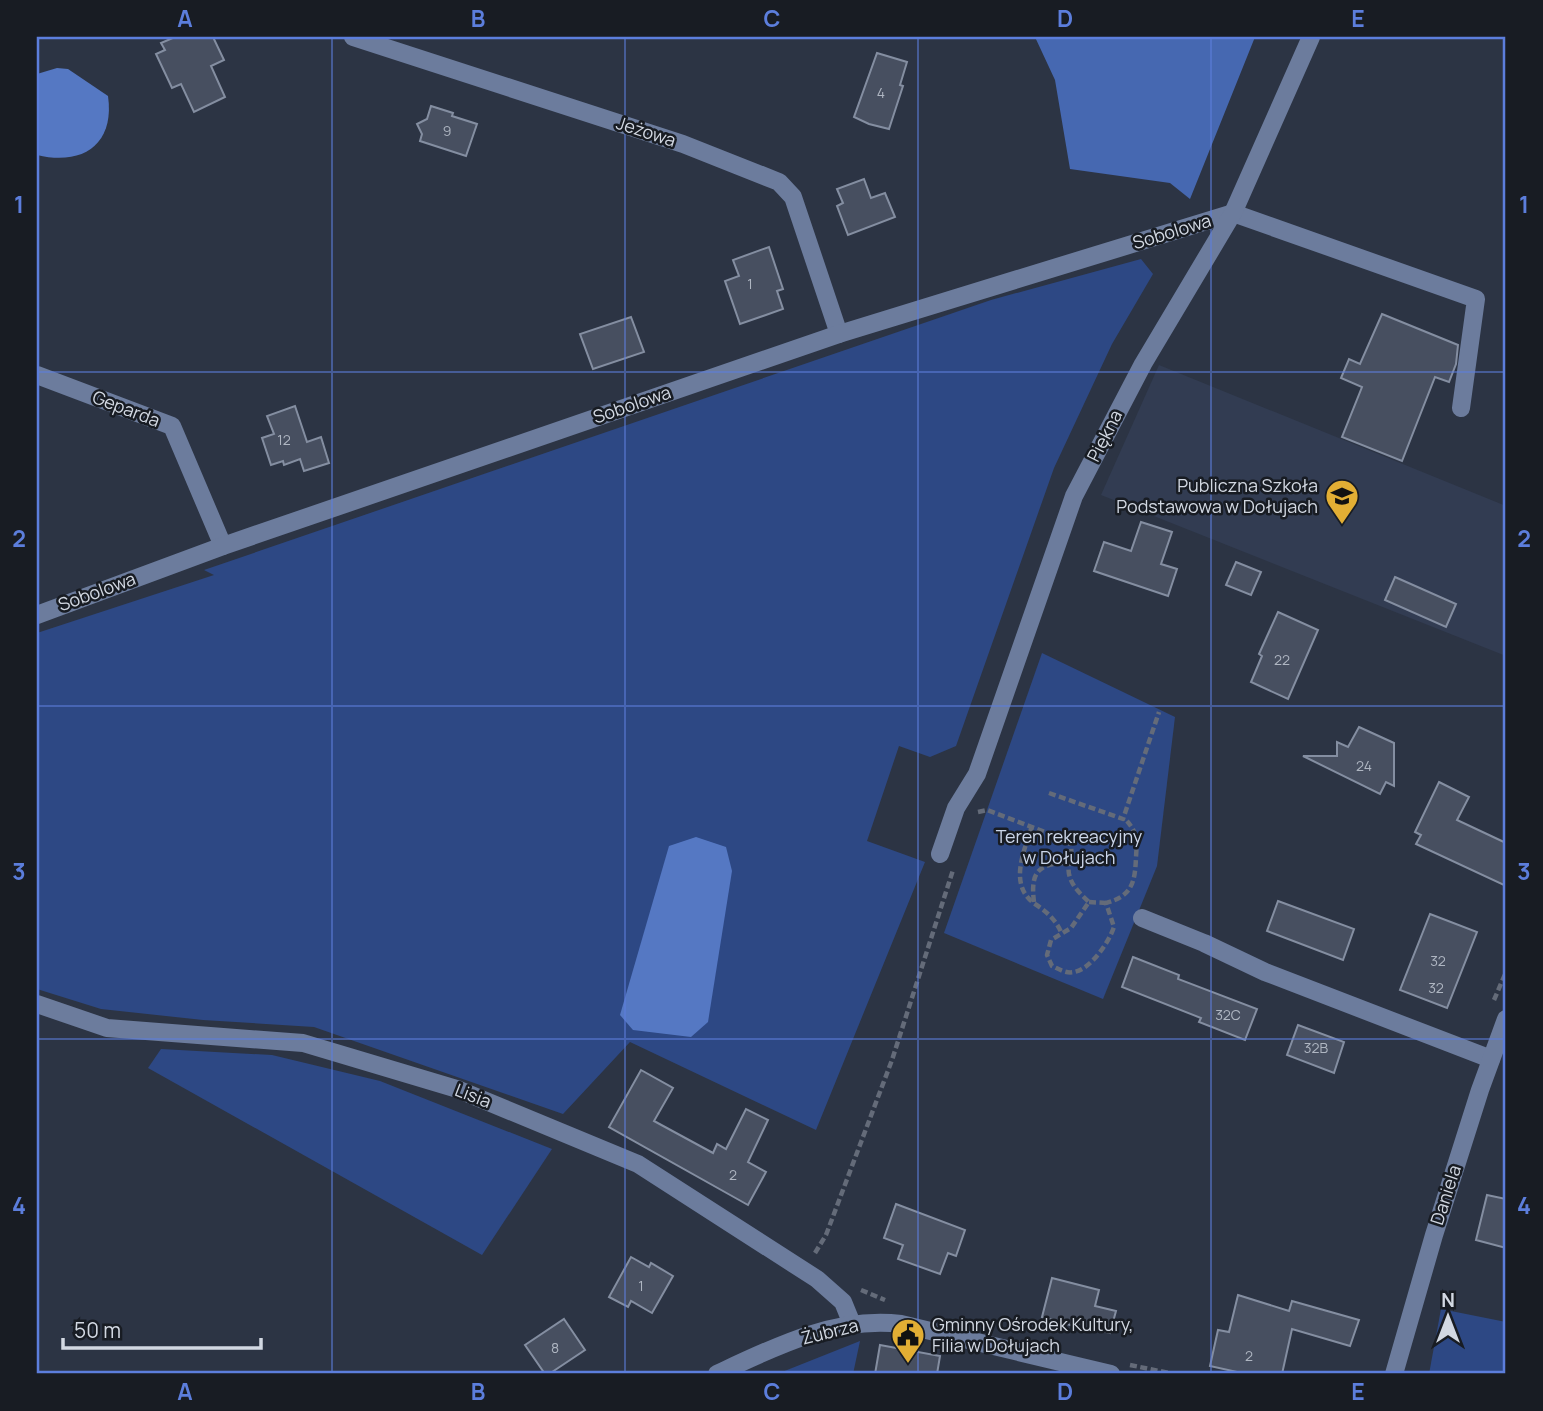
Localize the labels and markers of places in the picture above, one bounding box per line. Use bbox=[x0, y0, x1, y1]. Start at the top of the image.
place label: Publiczna Szkoła Podstawowa w Dołujach bbox=[1116, 473, 1318, 518]
school or university icon: Publiczna Szkoła Podstawowa w Dołujach bbox=[1323, 477, 1361, 526]
place label: Gminny Ośrodek Kultury, Filia w Dołujach bbox=[932, 1312, 1133, 1357]
public building icon: Gminny Ośrodek Kultury, Filia w Dołujach bbox=[889, 1316, 927, 1365]

